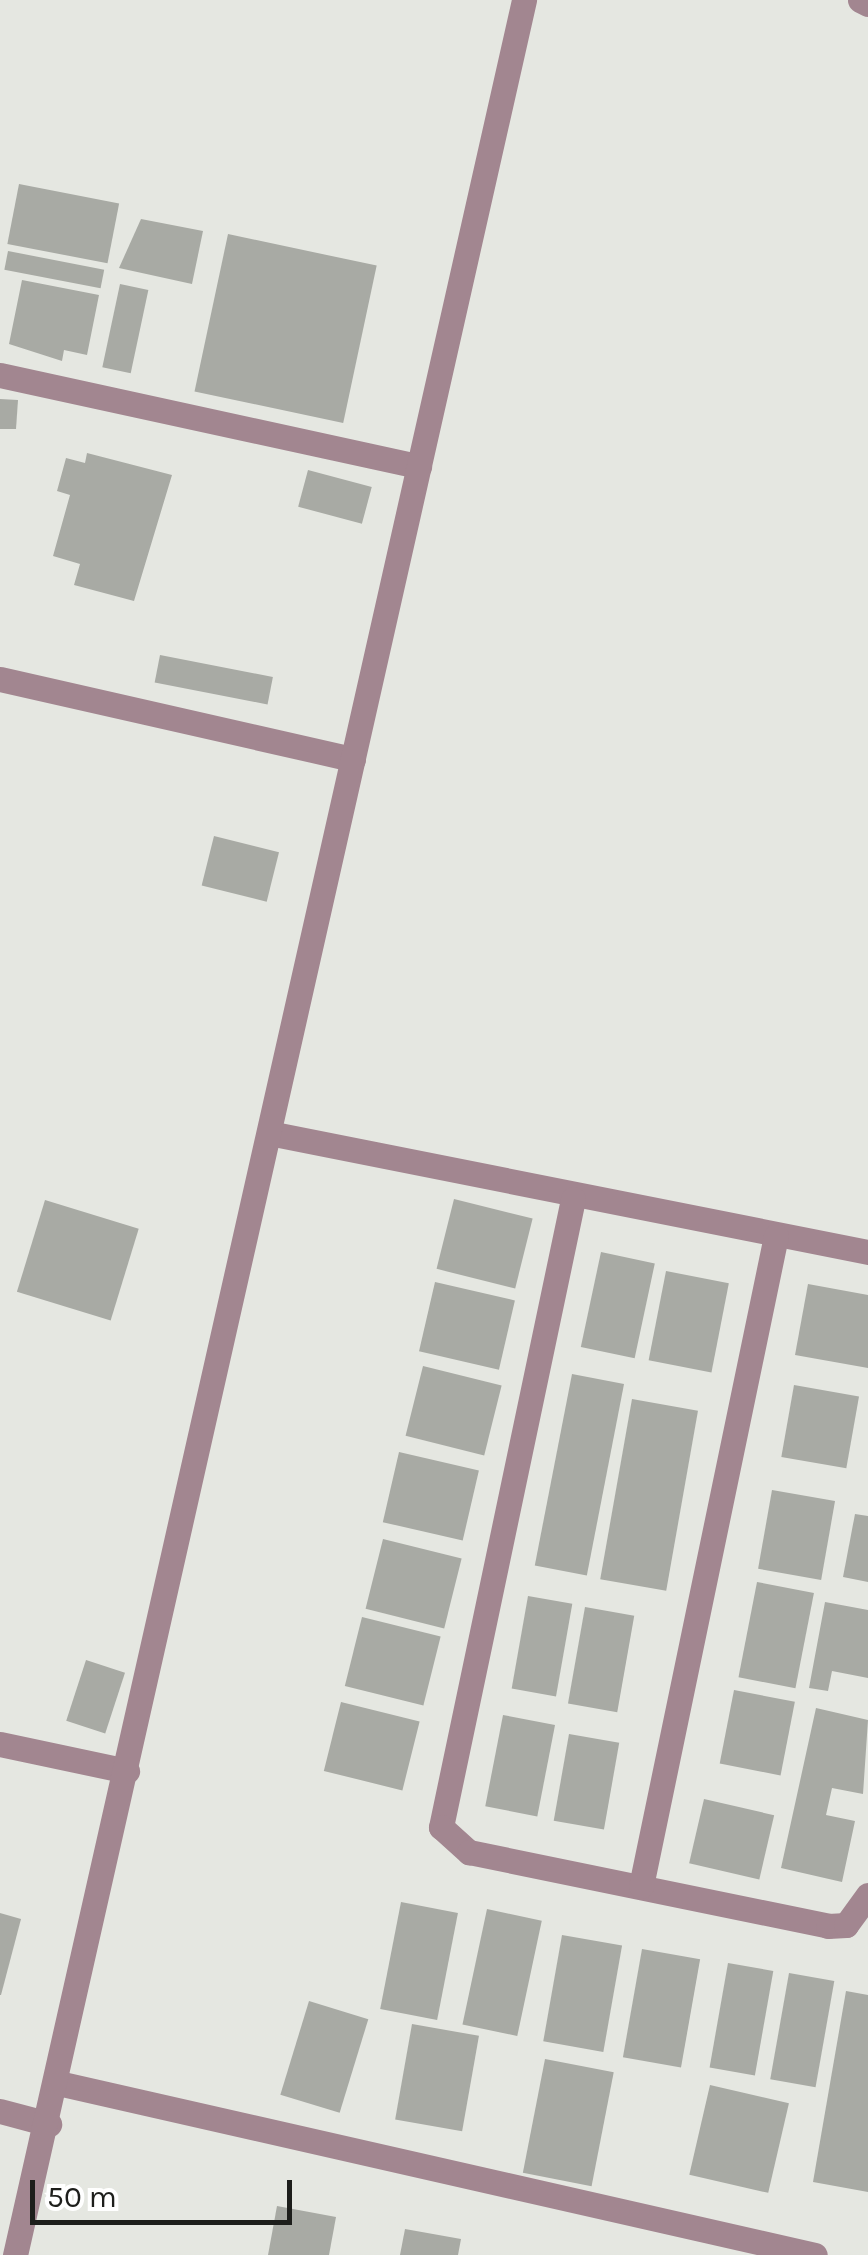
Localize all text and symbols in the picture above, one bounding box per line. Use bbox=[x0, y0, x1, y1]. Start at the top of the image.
scale bar bbox=[35, 2160, 298, 2222]
text: 50 m bbox=[47, 2179, 117, 2215]

